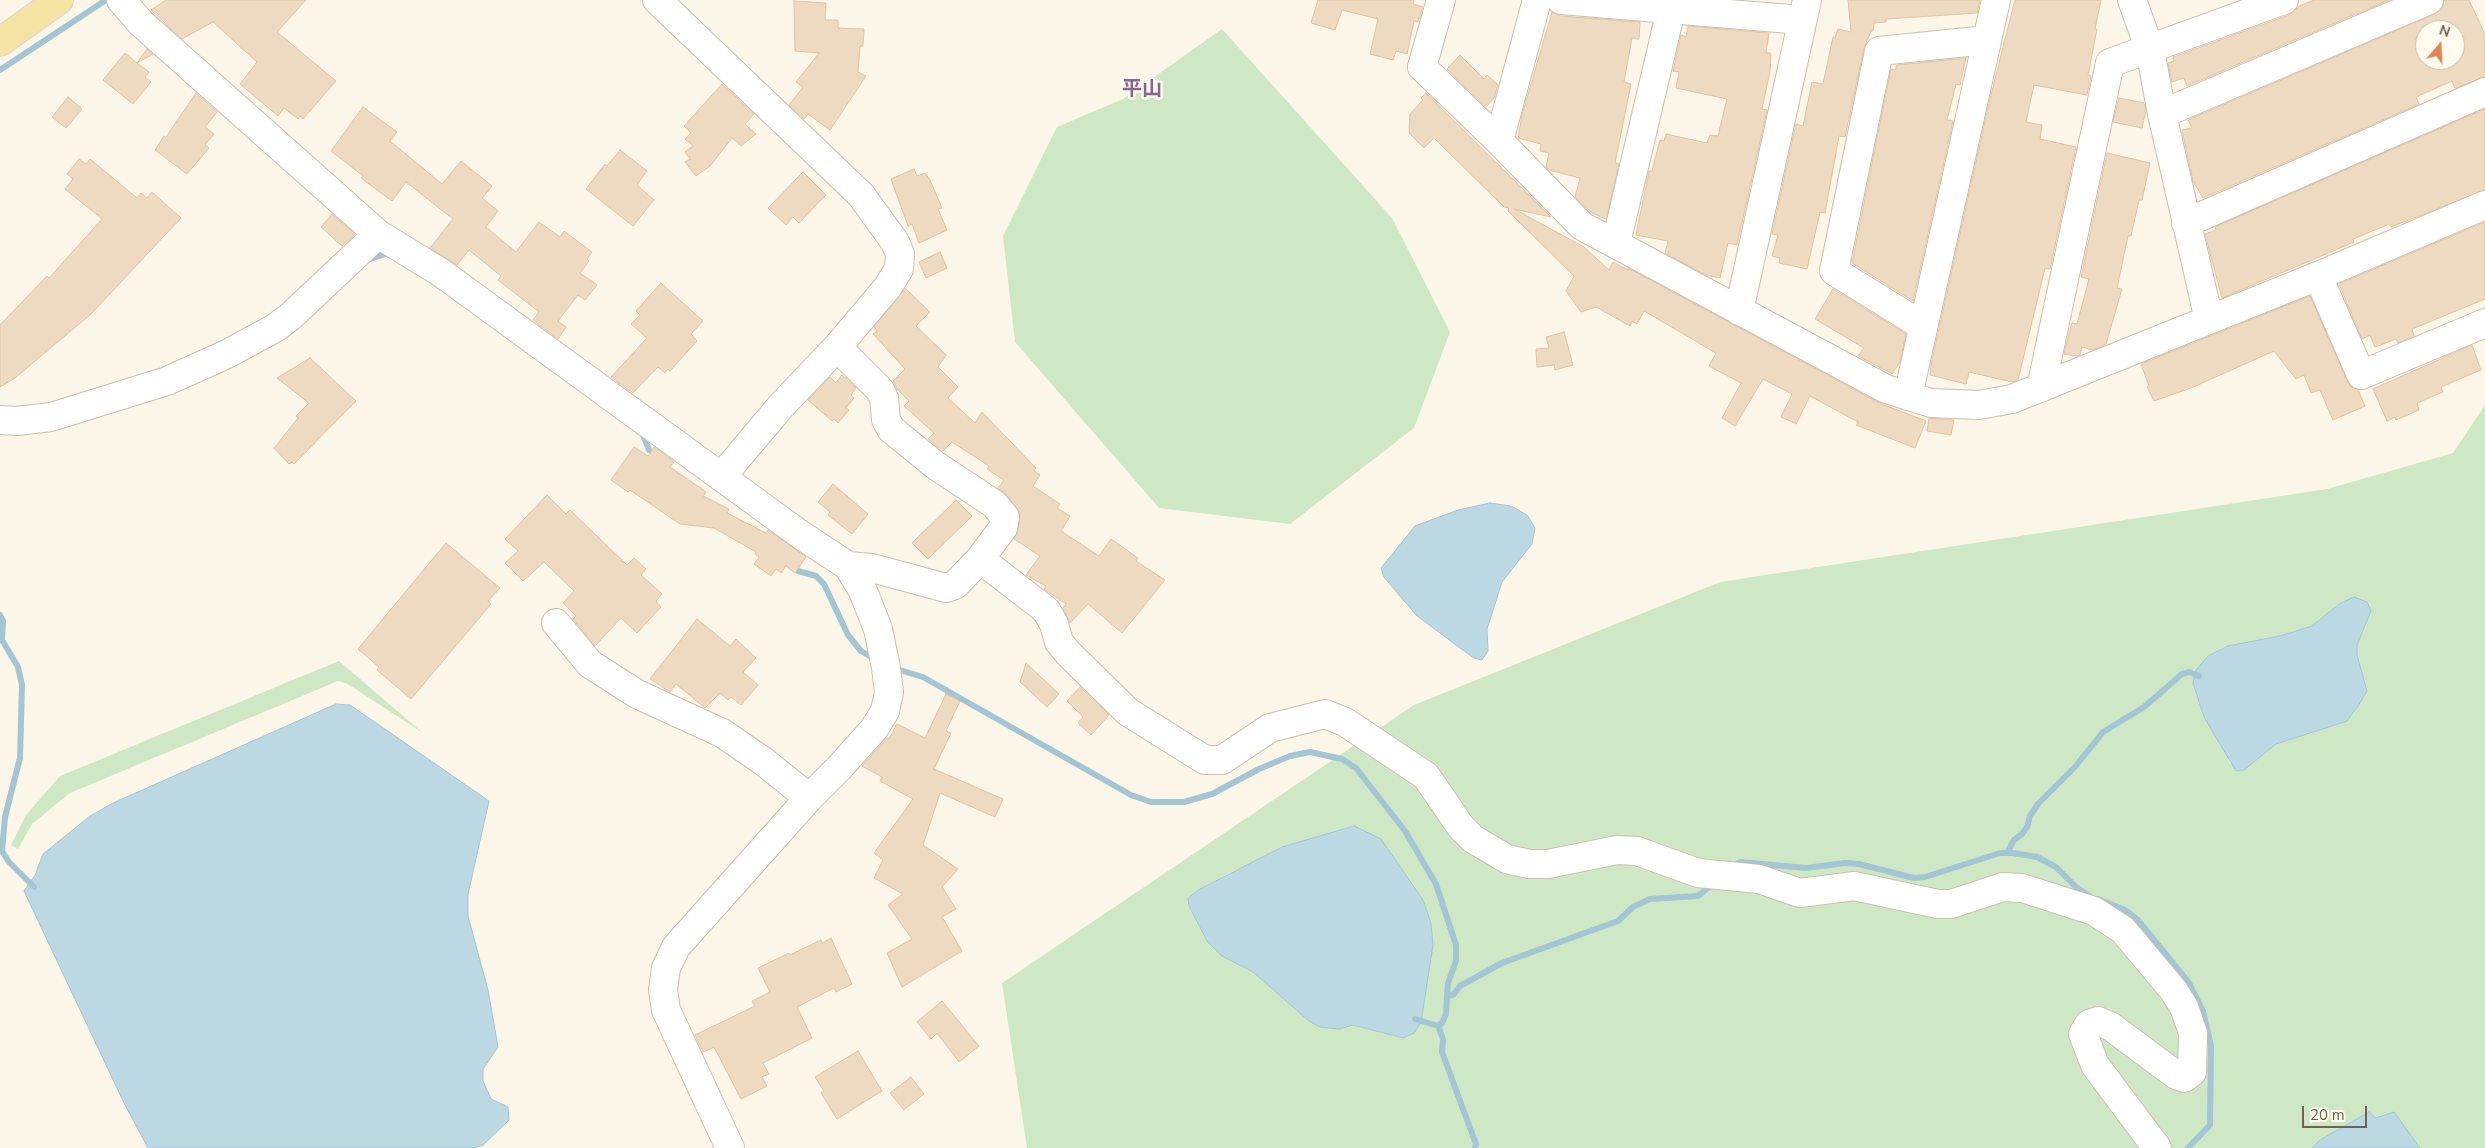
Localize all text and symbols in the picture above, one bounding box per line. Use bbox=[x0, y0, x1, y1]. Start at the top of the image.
north arrow bbox=[2415, 20, 2465, 70]
text: N bbox=[2437, 21, 2453, 42]
district label: 平山 bbox=[1122, 78, 1162, 102]
scale bar bbox=[2305, 1096, 2370, 1128]
text: 20 m bbox=[2310, 1105, 2345, 1125]

